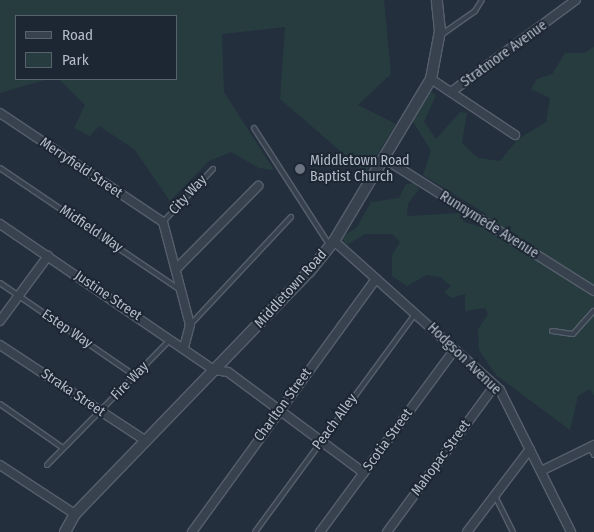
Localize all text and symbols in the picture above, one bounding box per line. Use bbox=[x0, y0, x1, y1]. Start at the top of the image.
legend bbox=[15, 15, 178, 80]
street label: Stratmore Avenue bbox=[458, 17, 550, 91]
text: Road bbox=[62, 26, 93, 44]
text: Park bbox=[62, 51, 89, 69]
street label: Merryfield Street bbox=[37, 134, 125, 202]
place label: Middletown Road Baptist Church bbox=[310, 153, 410, 186]
marker: Middletown Road Baptist Church bbox=[294, 163, 306, 175]
street label: City Way bbox=[166, 172, 210, 218]
street label: Runnymede Avenue bbox=[437, 188, 541, 262]
street label: Midfield Way bbox=[56, 202, 126, 256]
street label: Middletown Road bbox=[251, 246, 331, 332]
street label: Justine Street bbox=[71, 267, 145, 325]
street label: Estep Way bbox=[38, 306, 96, 352]
street label: Hodgson Avenue bbox=[424, 320, 504, 398]
street label: Fire Way bbox=[108, 358, 152, 404]
street label: Straka Street bbox=[38, 365, 108, 421]
street label: Charlton Street bbox=[251, 365, 315, 445]
street label: Peach Alley bbox=[309, 391, 361, 453]
street label: Scotia Street bbox=[360, 406, 416, 474]
street label: Mahopac Street bbox=[408, 417, 474, 499]

